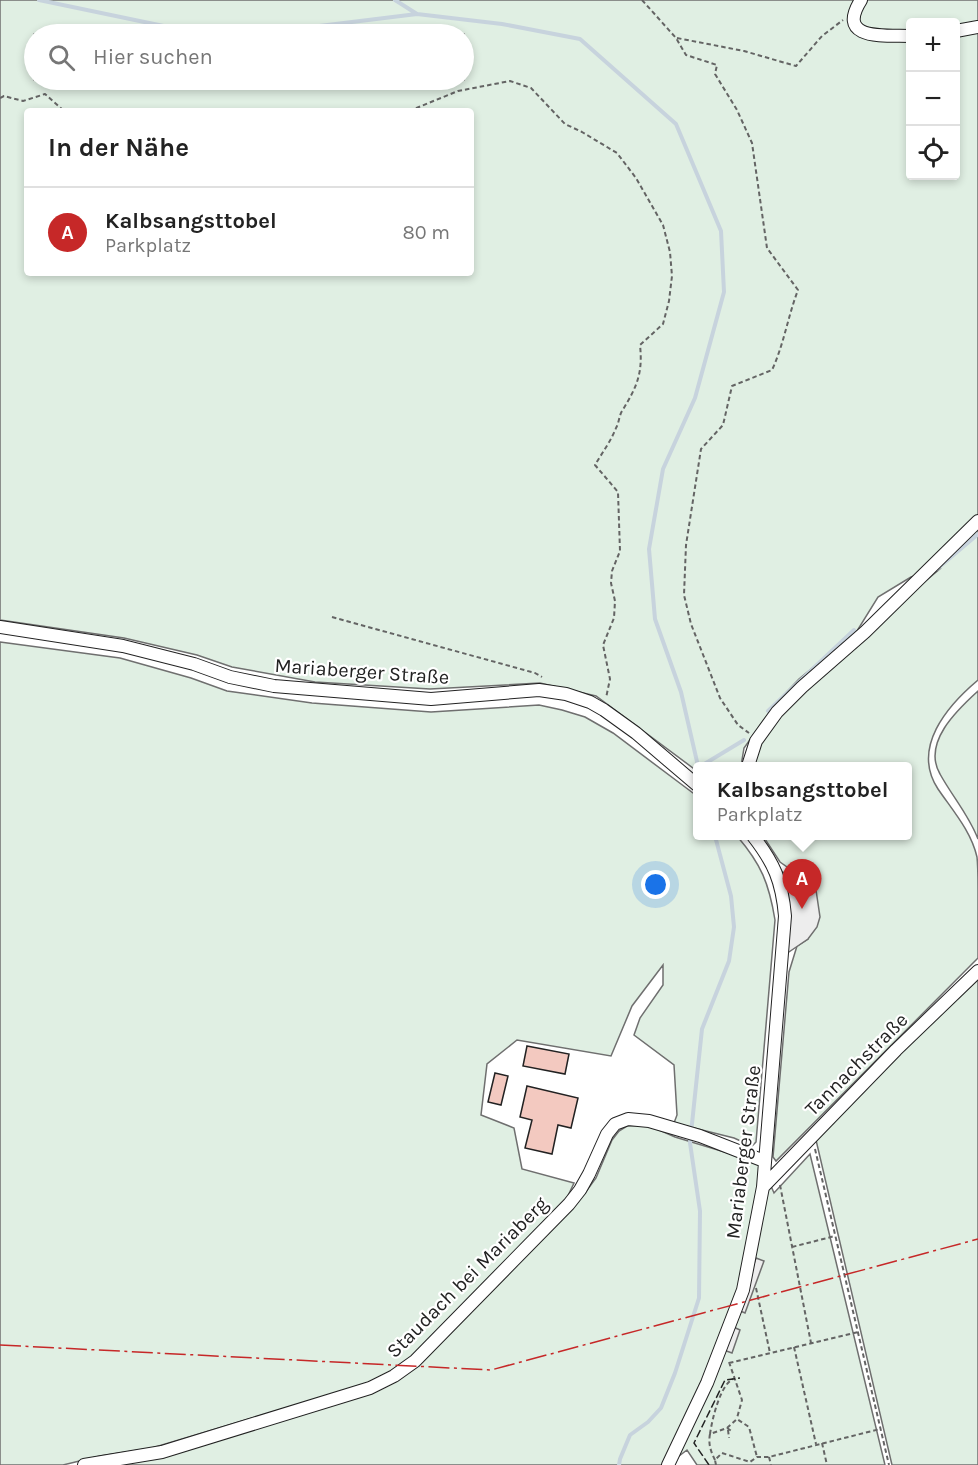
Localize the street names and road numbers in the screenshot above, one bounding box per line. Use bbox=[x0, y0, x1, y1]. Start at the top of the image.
street label: Mariaberger Straße bbox=[274, 654, 450, 689]
street label: Tannachstraße bbox=[800, 1008, 912, 1120]
street label: Mariaberger Straße bbox=[721, 1064, 766, 1240]
street label: Staudach bei Mariaberg bbox=[382, 1192, 553, 1363]

